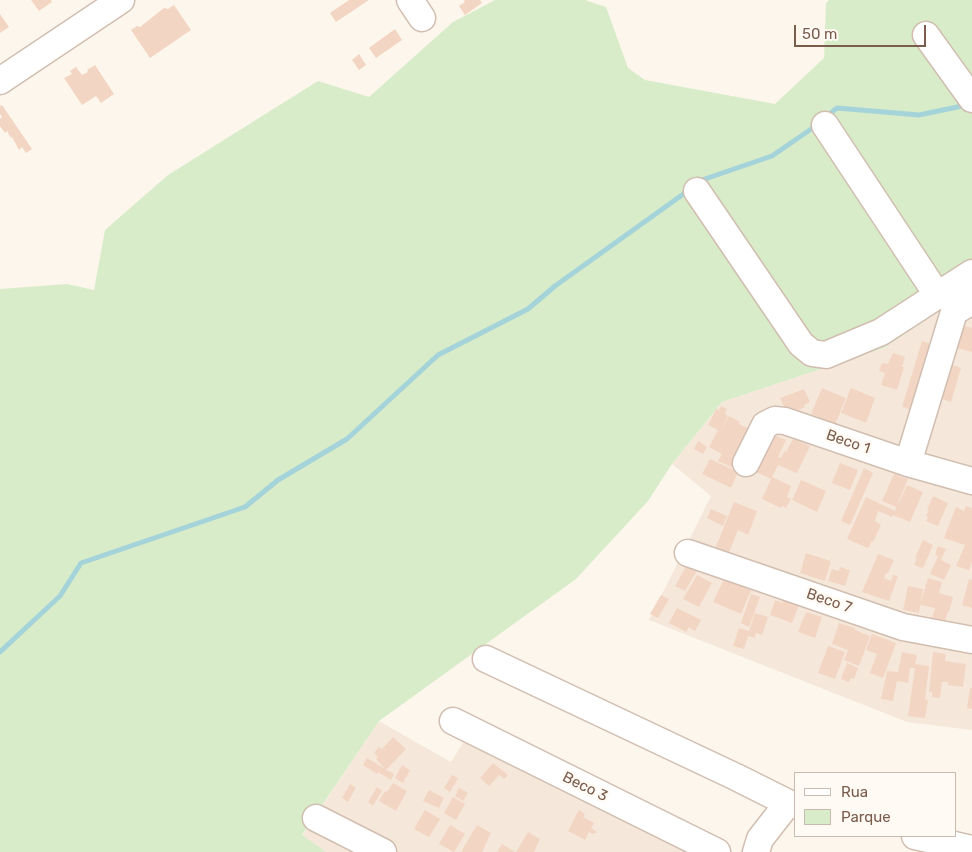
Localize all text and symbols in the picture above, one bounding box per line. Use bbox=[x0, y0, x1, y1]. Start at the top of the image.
scale bar bbox=[797, 15, 930, 47]
text: 50 m bbox=[802, 25, 837, 43]
street label: Beco 1 bbox=[824, 426, 872, 458]
street label: Beco 7 bbox=[804, 585, 854, 617]
street label: Beco 3 bbox=[559, 768, 611, 806]
legend bbox=[794, 772, 957, 837]
text: Rua bbox=[841, 783, 868, 801]
text: Parque bbox=[841, 808, 891, 826]

